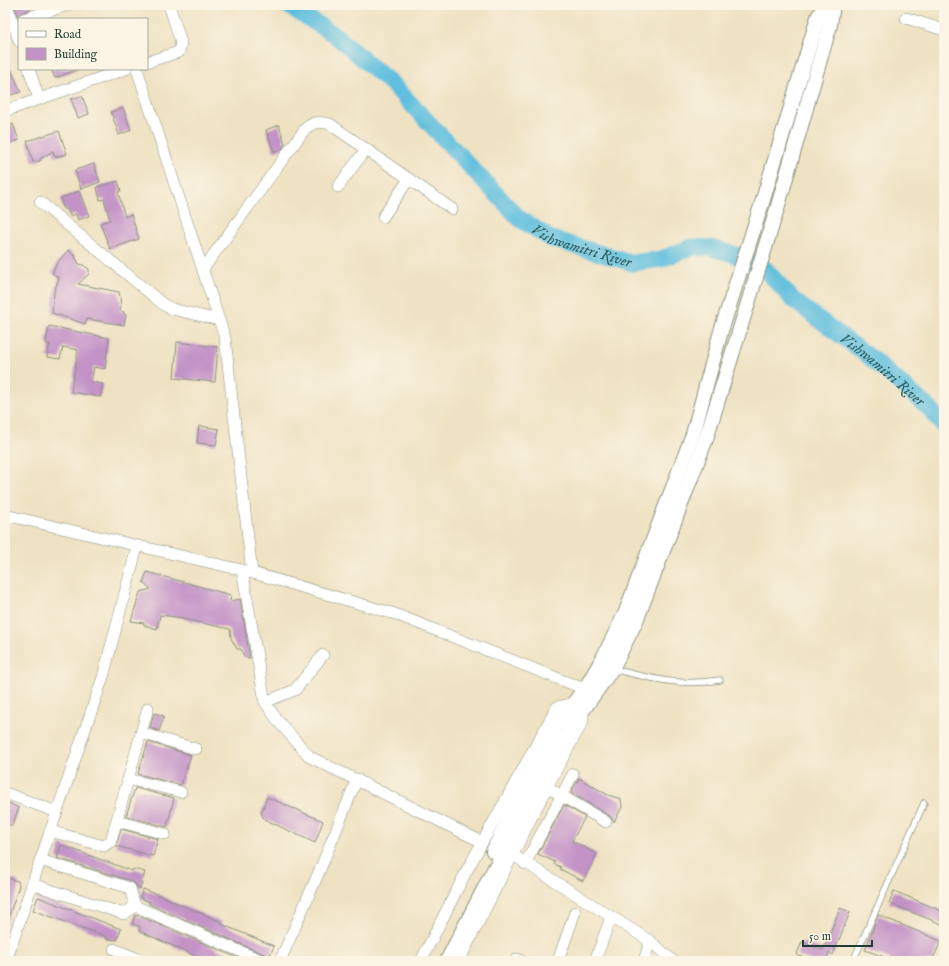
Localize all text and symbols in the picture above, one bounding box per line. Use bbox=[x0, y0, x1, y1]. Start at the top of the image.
legend bbox=[18, 18, 148, 70]
text: Road bbox=[54, 27, 82, 42]
text: Building bbox=[54, 47, 98, 62]
water label: Vishwamitri River bbox=[528, 220, 635, 272]
water label: Vishwamitri River bbox=[836, 329, 930, 411]
scale bar bbox=[803, 922, 872, 948]
text: 50 m bbox=[809, 929, 831, 944]

